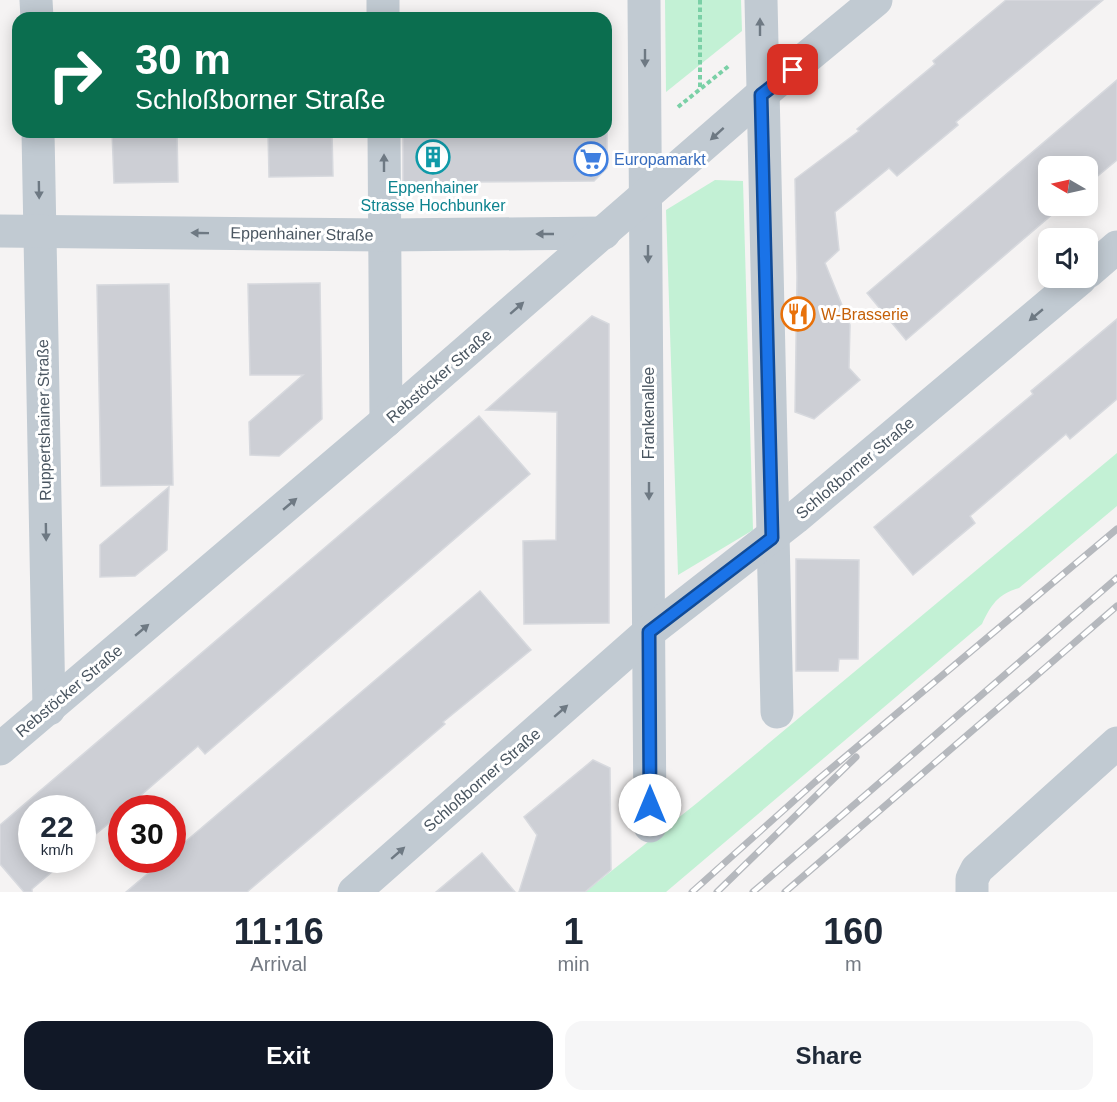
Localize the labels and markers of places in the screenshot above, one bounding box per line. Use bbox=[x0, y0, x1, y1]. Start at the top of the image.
pin bbox=[767, 44, 818, 95]
building icon: Eppenhainer Strasse Hochbunker bbox=[415, 139, 451, 175]
supermarket icon: Europamarkt bbox=[573, 141, 609, 177]
place label: Europamarkt bbox=[614, 151, 706, 168]
place label: Eppenhainer Strasse Hochbunker bbox=[361, 179, 506, 214]
restaurant icon: W-Brasserie bbox=[780, 296, 816, 332]
place label: W-Brasserie bbox=[821, 306, 909, 323]

